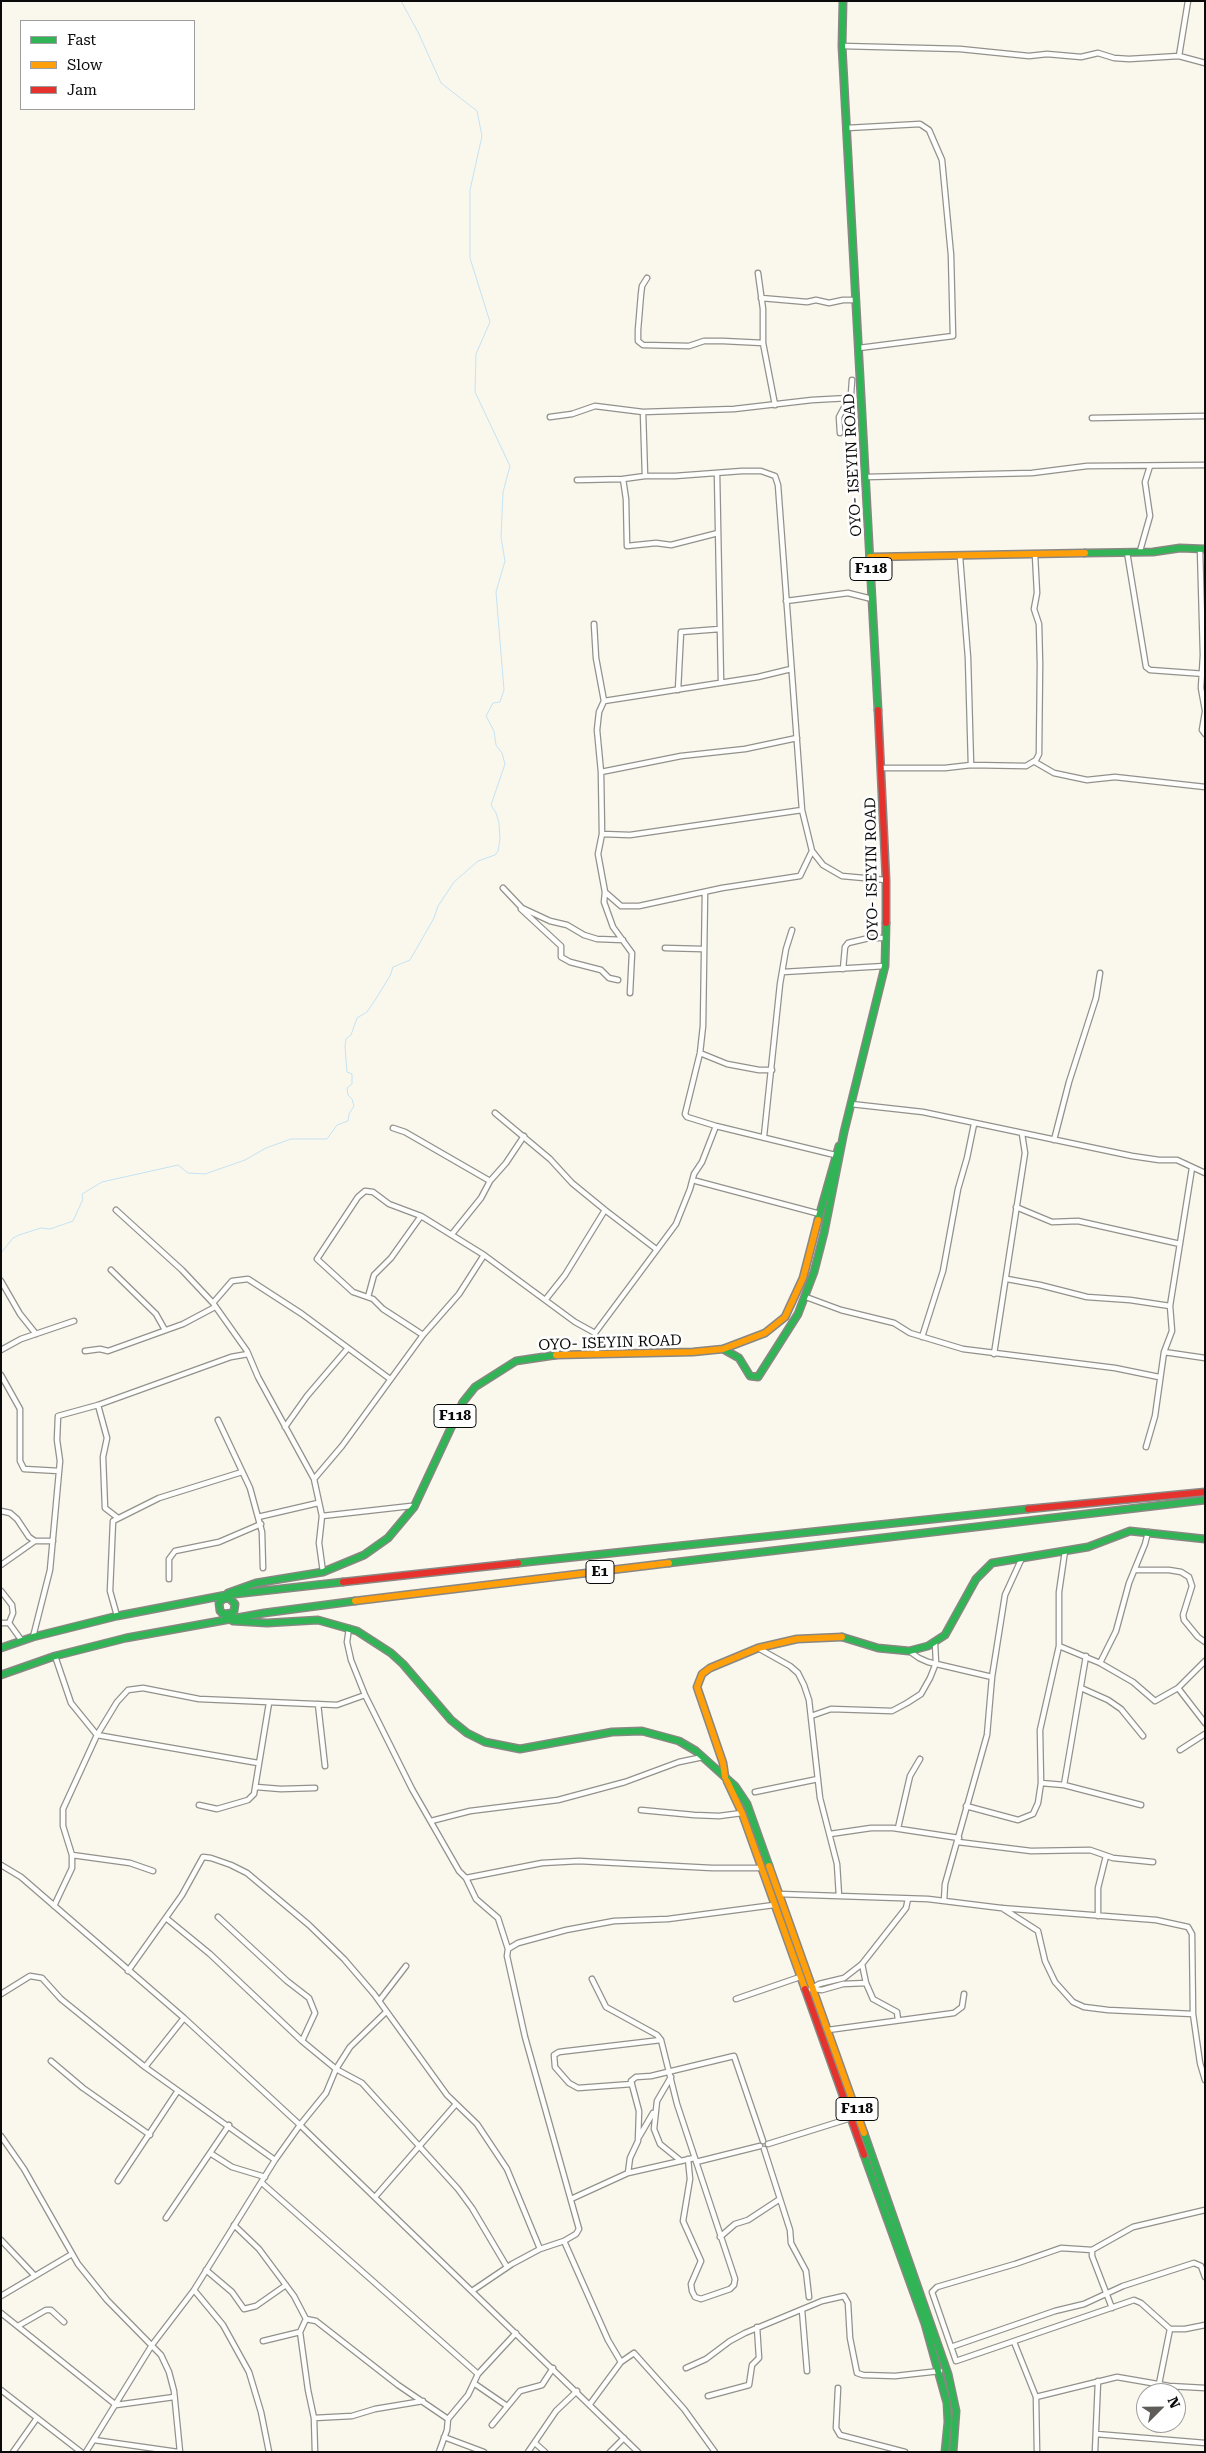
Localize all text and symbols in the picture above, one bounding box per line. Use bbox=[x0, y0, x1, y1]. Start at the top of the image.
legend bbox=[20, 20, 195, 110]
text: Fast bbox=[67, 31, 96, 49]
text: Slow bbox=[67, 56, 102, 74]
text: Jam bbox=[67, 81, 97, 99]
street label: OYO- ISEYIN ROAD bbox=[840, 393, 866, 537]
road number: F118 bbox=[850, 558, 892, 580]
street label: OYO- ISEYIN ROAD bbox=[862, 797, 882, 941]
street label: OYO- ISEYIN ROAD bbox=[538, 1332, 682, 1354]
road number: F118 bbox=[434, 1404, 476, 1428]
road number: E1 bbox=[586, 1560, 614, 1584]
road number: F118 bbox=[836, 2098, 878, 2120]
north arrow bbox=[1136, 2383, 1186, 2433]
text: N bbox=[1164, 2394, 1183, 2411]

